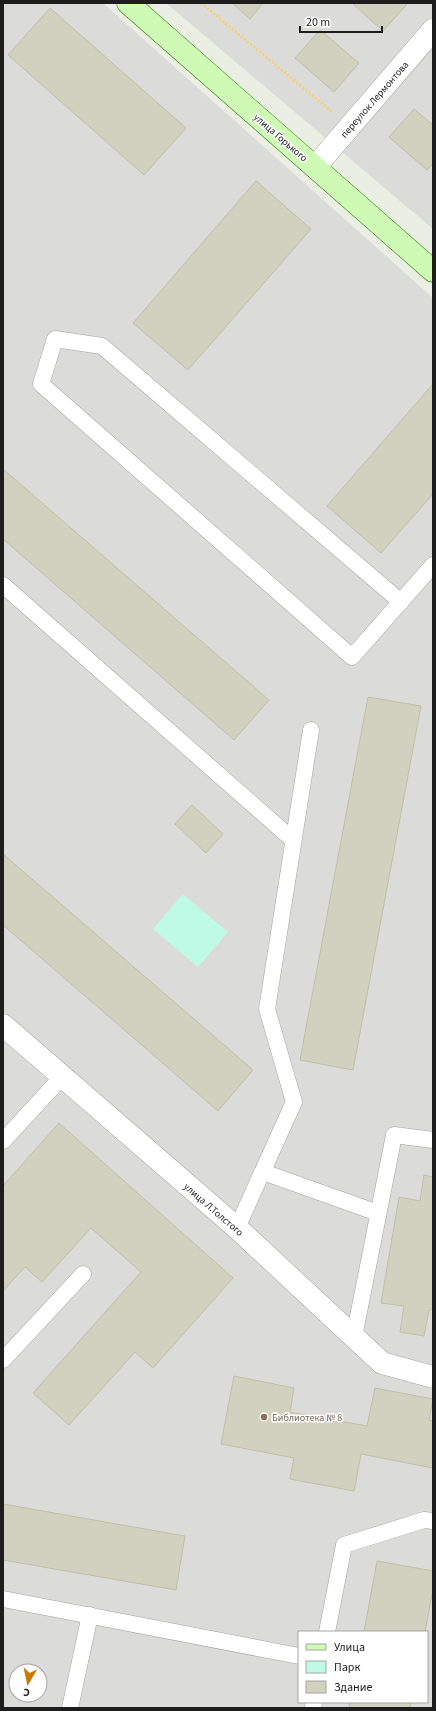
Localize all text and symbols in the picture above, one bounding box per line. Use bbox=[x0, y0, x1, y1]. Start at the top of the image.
scale bar bbox=[300, 8, 382, 34]
text: 20 m bbox=[306, 14, 330, 31]
street label: переулок Лермонтова bbox=[337, 58, 412, 141]
street label: улица Горького bbox=[250, 110, 310, 165]
street label: улица Л.Толстого bbox=[180, 1180, 246, 1240]
place label: Библиотека № 8 bbox=[272, 1411, 342, 1425]
marker: Библиотека № 8 bbox=[259, 1412, 269, 1422]
legend bbox=[298, 1631, 428, 1703]
text: Улица bbox=[334, 1639, 365, 1656]
text: Парк bbox=[334, 1659, 360, 1676]
north arrow bbox=[8, 1663, 48, 1703]
text: Здание bbox=[334, 1679, 373, 1696]
text: С bbox=[22, 1684, 31, 1700]

